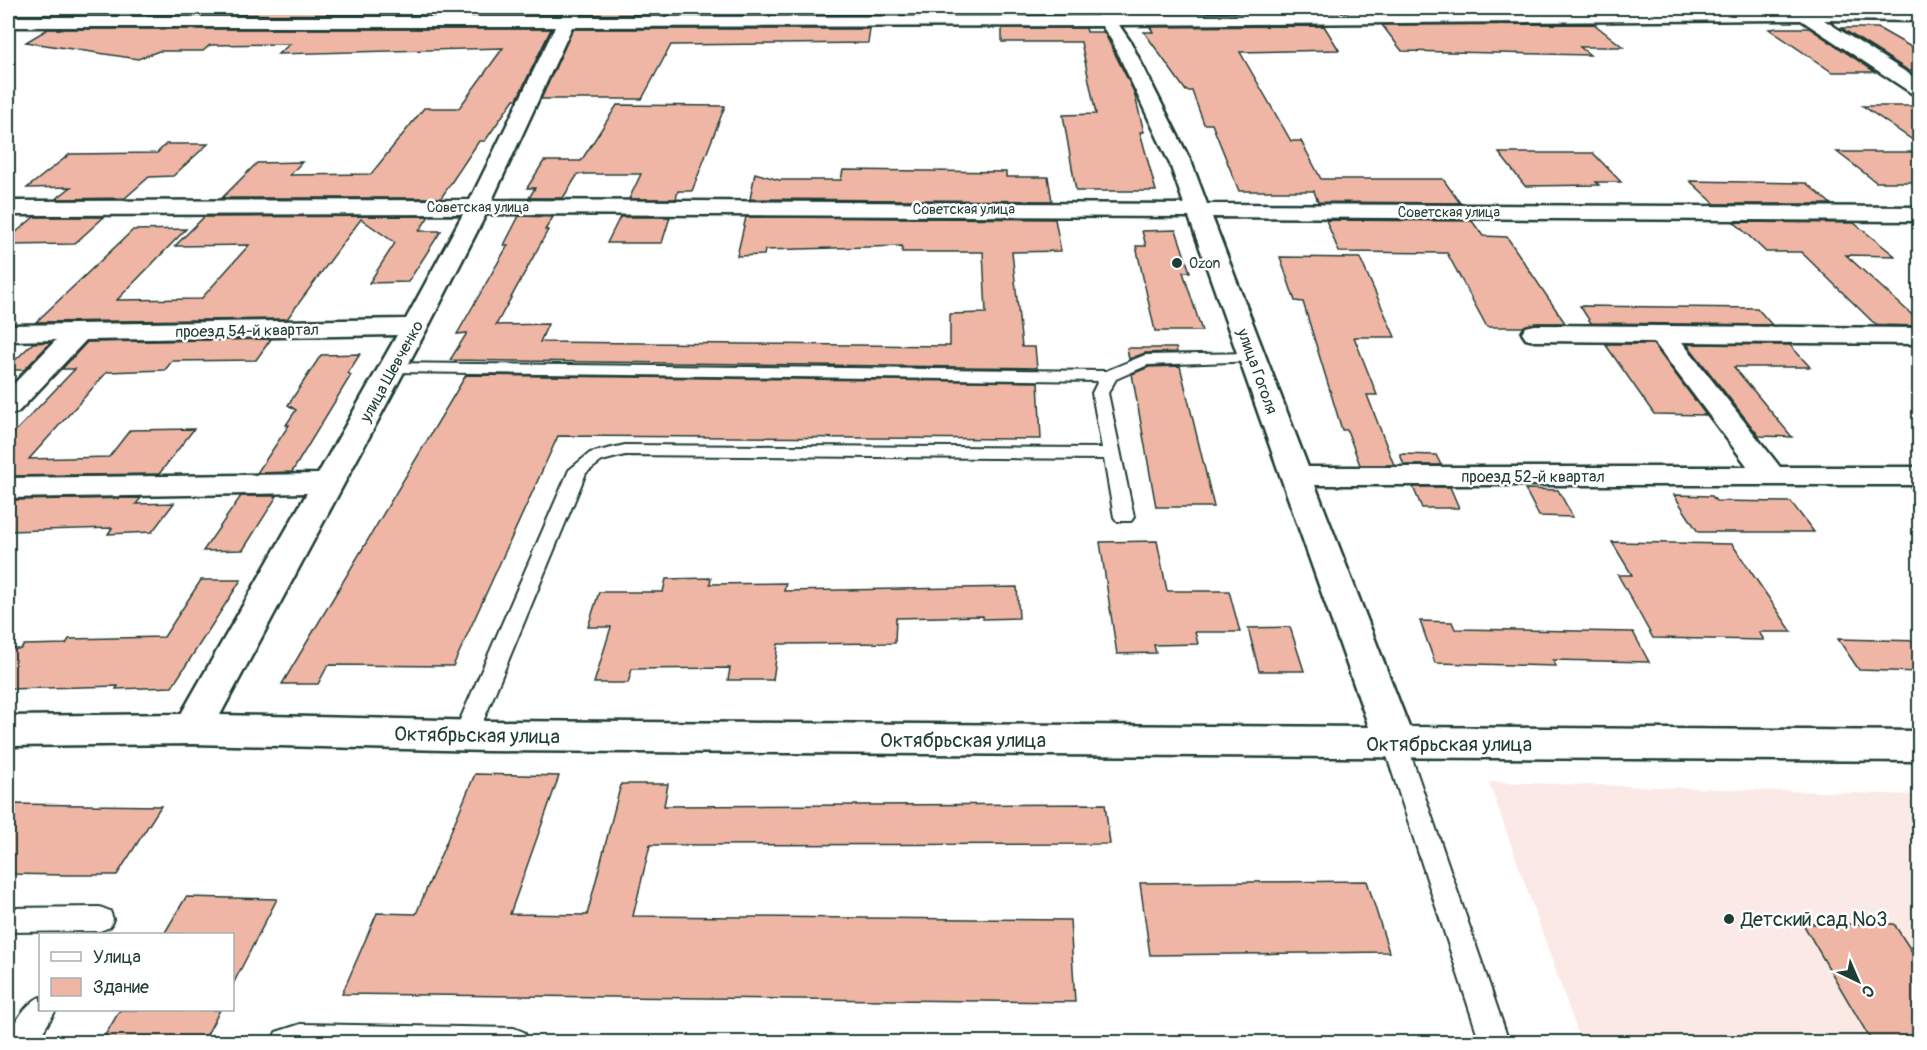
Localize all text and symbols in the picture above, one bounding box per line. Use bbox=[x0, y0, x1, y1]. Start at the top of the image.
street label: Советская улица bbox=[427, 199, 529, 216]
street label: Советская улица bbox=[913, 201, 1015, 218]
street label: Советская улица bbox=[1398, 204, 1500, 221]
place label: Ozon bbox=[1189, 255, 1221, 272]
marker: Ozon bbox=[1170, 256, 1184, 270]
street label: улица Шевченко bbox=[355, 317, 428, 427]
street label: проезд 54-й квартал bbox=[175, 320, 319, 342]
street label: улица Гоголя bbox=[1232, 325, 1282, 417]
street label: проезд 52-й квартал bbox=[1461, 467, 1605, 487]
street label: Октябрьская улица bbox=[394, 722, 560, 749]
street label: Октябрьская улица bbox=[880, 728, 1046, 753]
street label: Октябрьская улица bbox=[1366, 732, 1532, 757]
place label: Детский сад №3 bbox=[1740, 907, 1887, 932]
marker: Детский сад №3 bbox=[1722, 912, 1736, 926]
legend bbox=[39, 933, 234, 1011]
text: Улица bbox=[93, 946, 141, 969]
north arrow bbox=[1828, 951, 1888, 1011]
text: Здание bbox=[93, 976, 149, 999]
text: С bbox=[1857, 980, 1878, 1002]

